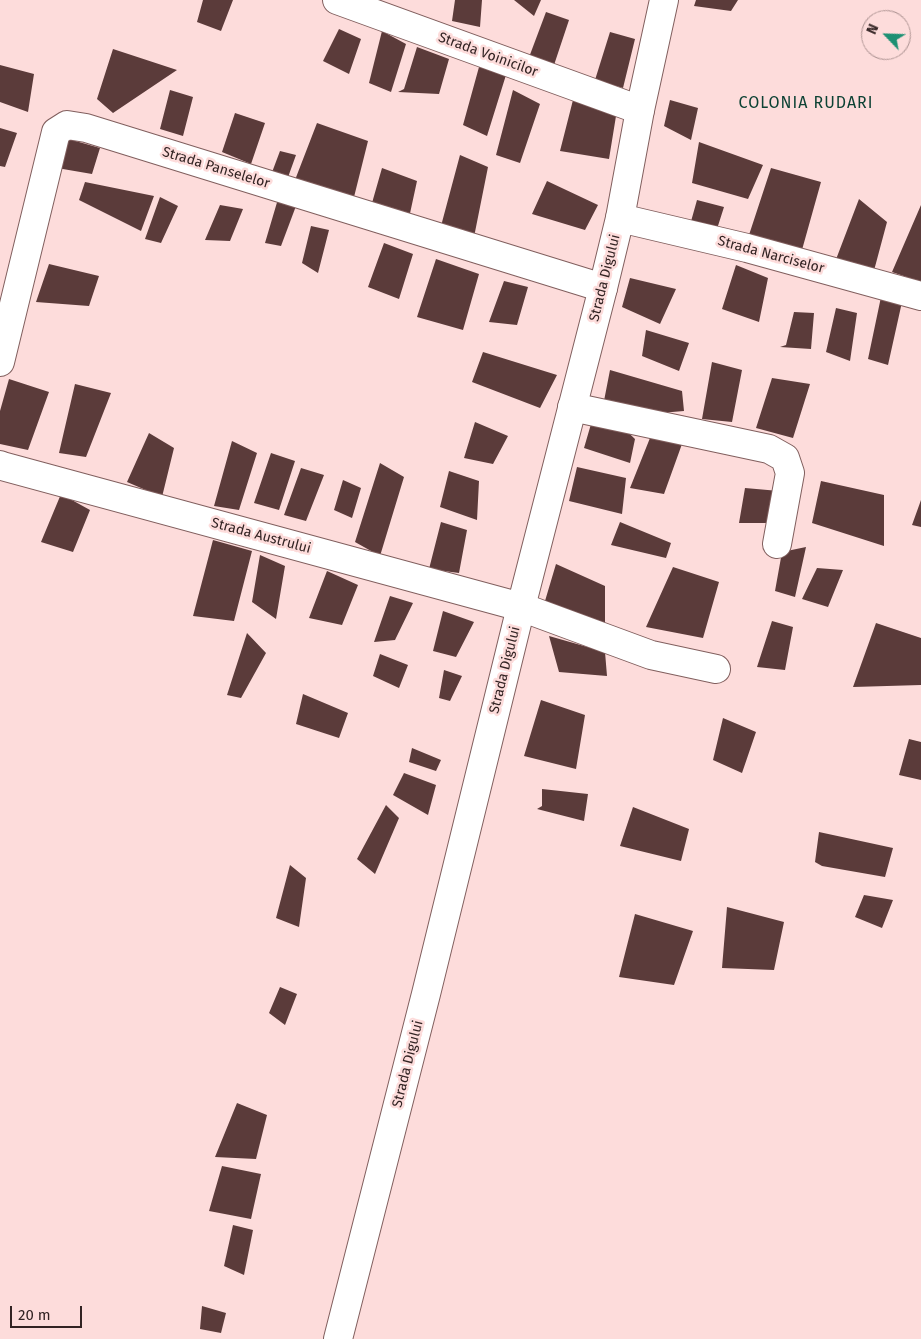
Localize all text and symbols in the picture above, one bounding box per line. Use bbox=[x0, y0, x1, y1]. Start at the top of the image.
north arrow bbox=[861, 10, 911, 60]
text: N bbox=[863, 21, 882, 37]
street label: Strada Voinicilor bbox=[436, 29, 540, 81]
district label: COLONIA RUDARI bbox=[737, 94, 875, 114]
street label: Strada Panselelor bbox=[160, 144, 272, 192]
street label: Strada Digului bbox=[586, 233, 624, 323]
street label: Strada Narciselor bbox=[716, 233, 826, 277]
street label: Strada Austrului bbox=[209, 515, 313, 557]
street label: Strada Digului bbox=[486, 625, 524, 715]
street label: Strada Digului bbox=[389, 1019, 427, 1109]
scale bar bbox=[12, 1296, 85, 1328]
text: 20 m bbox=[18, 1306, 51, 1324]

